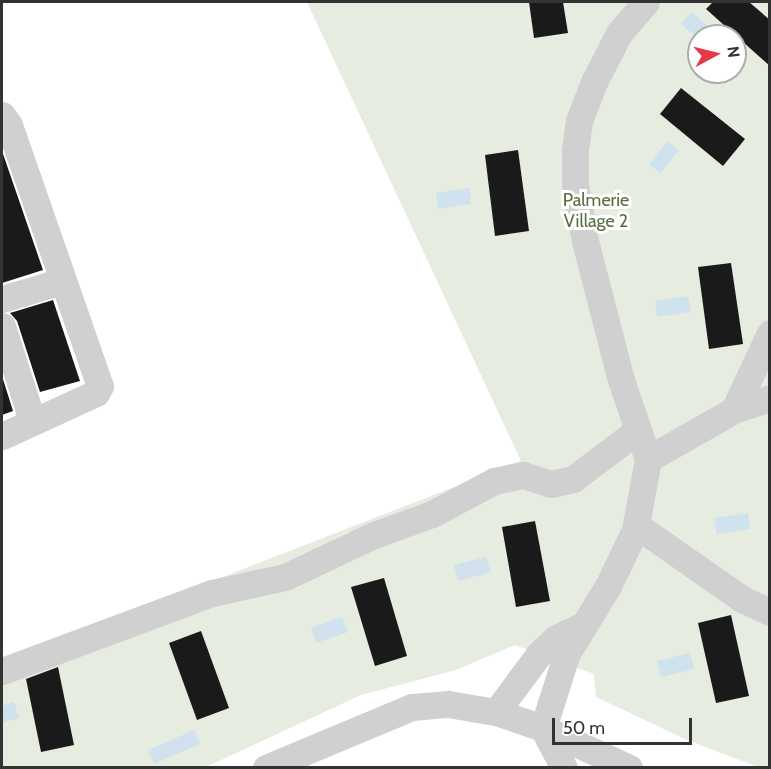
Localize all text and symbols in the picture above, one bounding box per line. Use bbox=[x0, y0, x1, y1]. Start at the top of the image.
north arrow bbox=[687, 24, 747, 84]
text: N bbox=[723, 45, 743, 59]
park label: Palmerie Village 2 bbox=[563, 190, 629, 232]
scale bar bbox=[555, 706, 694, 744]
text: 50 m bbox=[563, 717, 605, 739]

